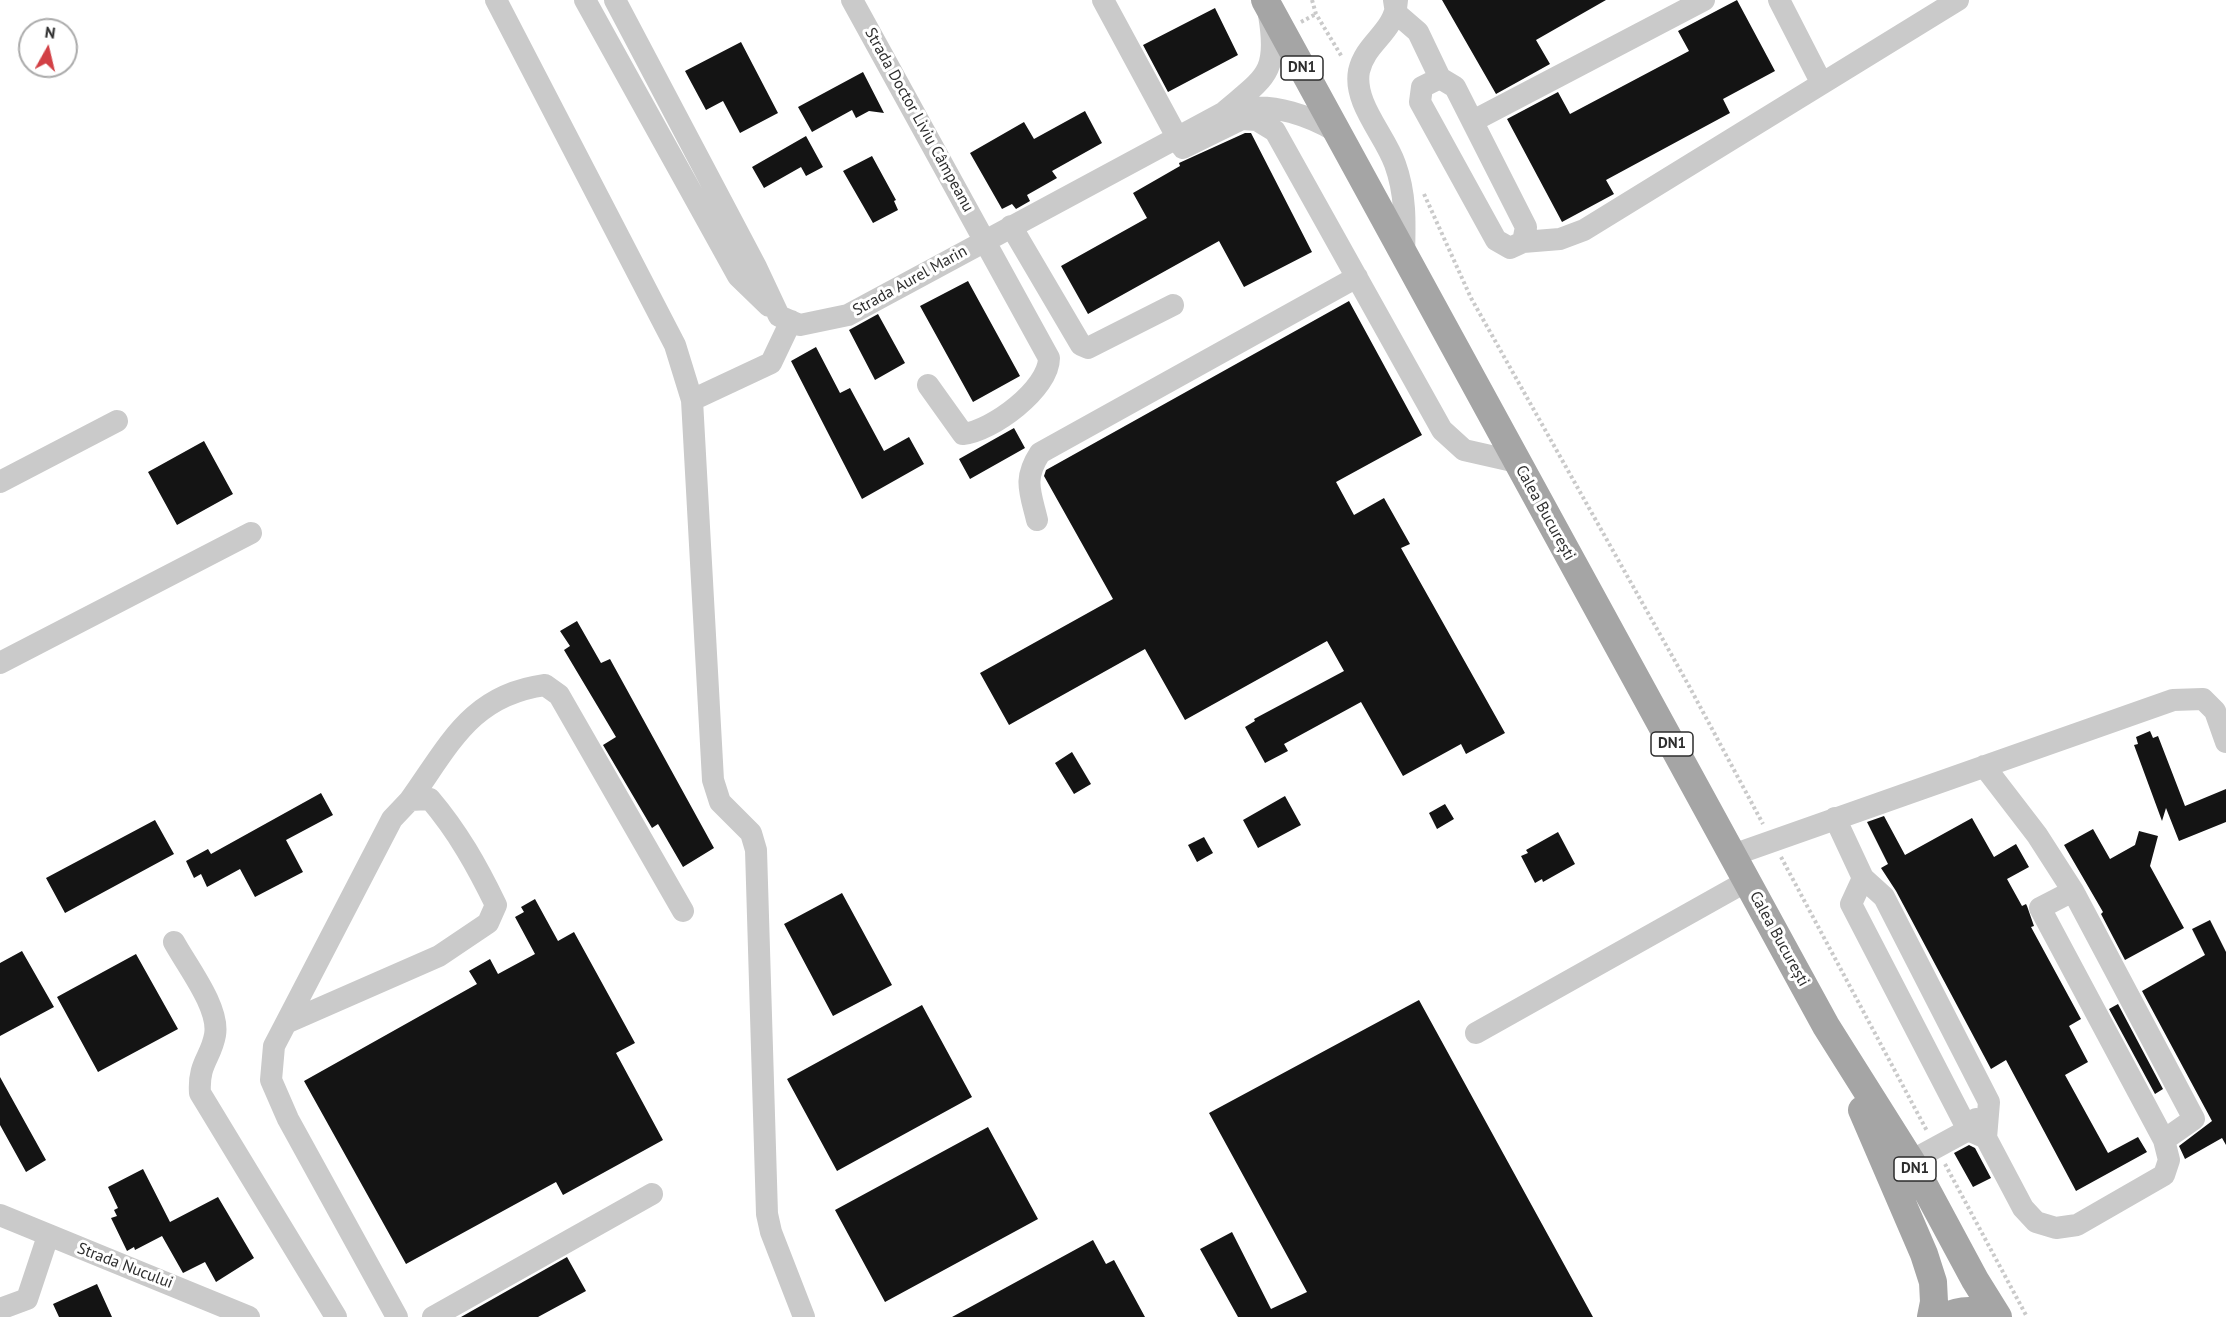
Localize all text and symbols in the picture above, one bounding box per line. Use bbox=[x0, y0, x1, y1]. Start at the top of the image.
north arrow bbox=[18, 18, 78, 78]
text: N bbox=[44, 22, 57, 43]
street label: Strada Doctor Liviu Câmpeanu bbox=[860, 25, 978, 215]
road number: DN1 bbox=[1281, 56, 1323, 80]
street label: Strada Aurel Marin bbox=[850, 242, 970, 320]
street label: Calea București bbox=[1511, 462, 1579, 564]
road number: DN1 bbox=[1651, 732, 1693, 756]
street label: Calea București bbox=[1745, 888, 1813, 990]
road number: DN1 bbox=[1894, 1157, 1936, 1181]
street label: Strada Nucului bbox=[74, 1239, 176, 1293]

